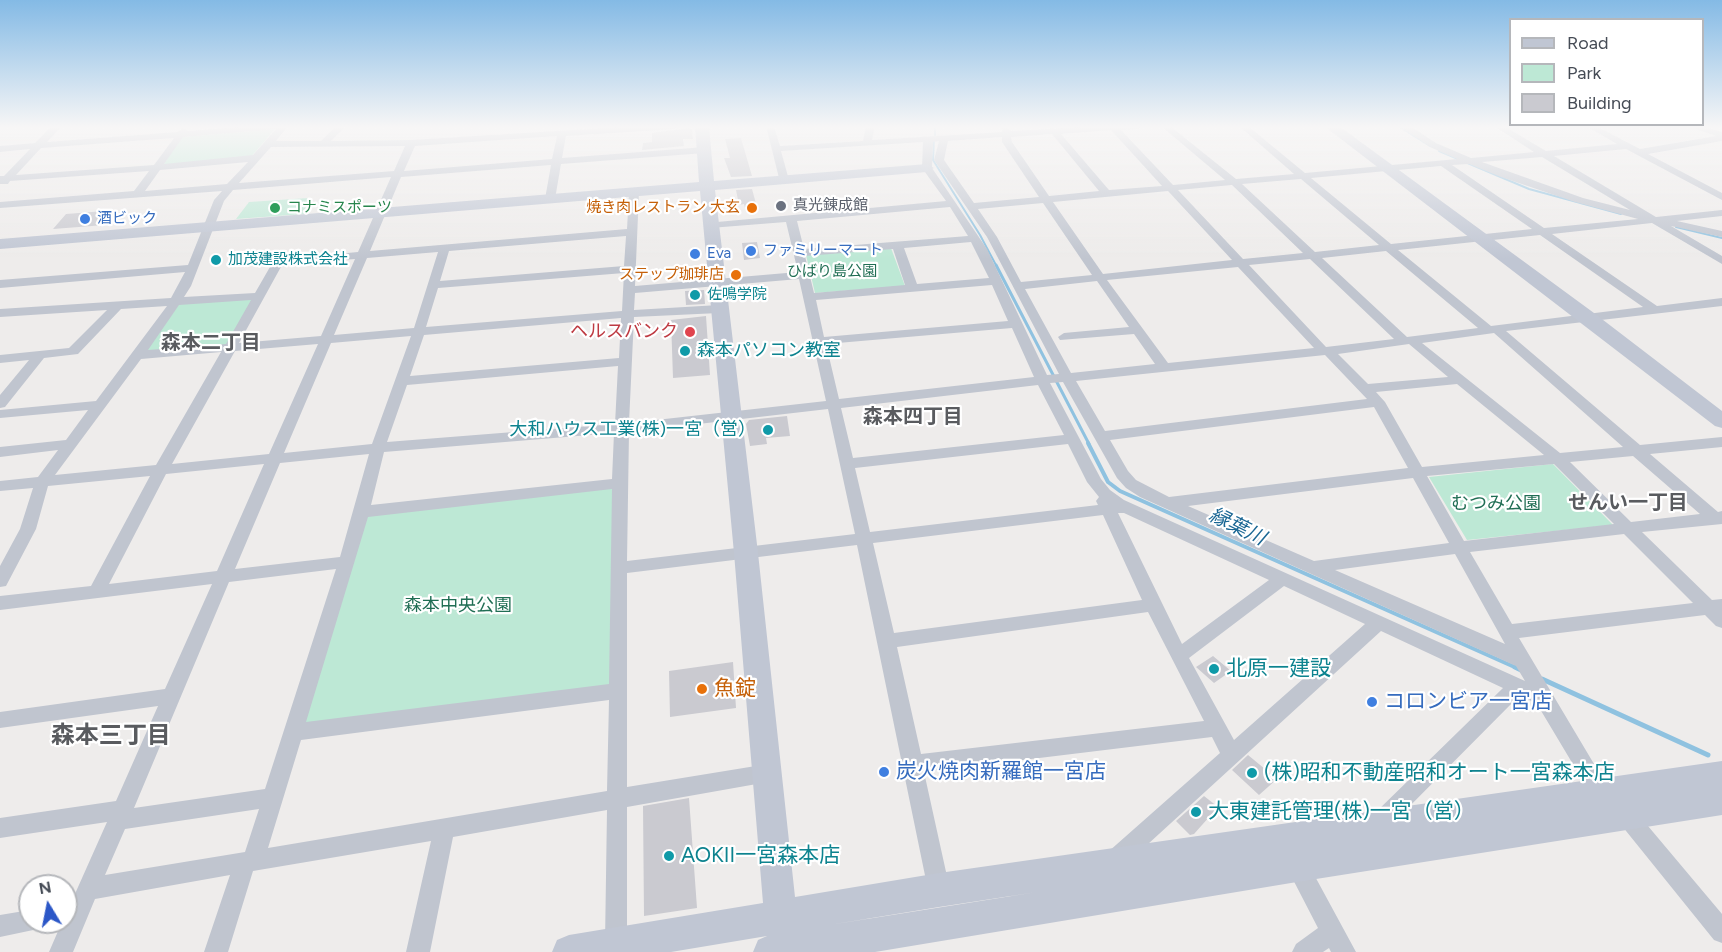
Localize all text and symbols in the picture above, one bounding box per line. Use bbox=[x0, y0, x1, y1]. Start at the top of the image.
legend bbox=[1509, 18, 1704, 126]
text: Road bbox=[1567, 32, 1608, 54]
text: Park bbox=[1567, 62, 1601, 84]
text: Building bbox=[1567, 92, 1632, 114]
place label: 真光錬成館 bbox=[793, 197, 868, 215]
place label: コナミスポーツ bbox=[287, 199, 392, 217]
place label: 焼き肉レストラン 大玄 bbox=[586, 199, 740, 217]
marker: 真光錬成館 bbox=[774, 199, 788, 213]
marker: コナミスポーツ bbox=[268, 201, 282, 215]
marker: 焼き肉レストラン 大玄 bbox=[745, 201, 759, 215]
place label: 酒ビック bbox=[97, 210, 157, 228]
marker: 酒ビック bbox=[78, 212, 92, 226]
place label: ファミリーマート bbox=[763, 242, 883, 260]
marker: ファミリーマート bbox=[744, 244, 758, 258]
place label: Eva bbox=[707, 245, 731, 263]
marker: Eva bbox=[688, 247, 702, 261]
place label: 加茂建設株式会社 bbox=[228, 251, 348, 269]
marker: 加茂建設株式会社 bbox=[209, 253, 223, 267]
park label: ひばり島公園 bbox=[787, 263, 877, 281]
place label: ステップ珈琲店 bbox=[619, 266, 724, 284]
marker: ステップ珈琲店 bbox=[729, 268, 743, 282]
place label: 佐鳴学院 bbox=[707, 286, 767, 304]
marker: 佐鳴学院 bbox=[688, 288, 702, 302]
place label: ヘルスバンク bbox=[570, 321, 678, 343]
marker: ヘルスバンク bbox=[683, 325, 697, 339]
district label: 森本二丁目 bbox=[161, 331, 261, 355]
place label: 森本パソコン教室 bbox=[697, 340, 841, 362]
marker: 森本パソコン教室 bbox=[678, 344, 692, 358]
district label: 森本四丁目 bbox=[863, 405, 963, 429]
place label: 大和ハウス工業(株)一宮（営） bbox=[509, 419, 756, 441]
marker: 大和ハウス工業(株)一宮（営） bbox=[761, 423, 775, 437]
district label: せんい一丁目 bbox=[1568, 491, 1688, 515]
park label: むつみ公園 bbox=[1451, 493, 1541, 515]
water label: 縁葉川 bbox=[1205, 503, 1269, 551]
park label: 森本中央公園 bbox=[404, 595, 512, 617]
place label: 北原一建設 bbox=[1226, 656, 1331, 682]
marker: 北原一建設 bbox=[1207, 662, 1221, 676]
place label: 魚錠 bbox=[714, 676, 756, 702]
marker: 魚錠 bbox=[695, 682, 709, 696]
place label: コロンビア一宮店 bbox=[1384, 689, 1552, 715]
marker: コロンビア一宮店 bbox=[1365, 695, 1379, 709]
district label: 森本三丁目 bbox=[51, 722, 171, 750]
place label: 炭火焼肉新羅館一宮店 bbox=[896, 759, 1106, 785]
place label: (株)昭和不動産昭和オート一宮森本店 bbox=[1264, 760, 1615, 786]
marker: 炭火焼肉新羅館一宮店 bbox=[877, 765, 891, 779]
marker: (株)昭和不動産昭和オート一宮森本店 bbox=[1245, 766, 1259, 780]
place label: 大東建託管理(株)一宮（営） bbox=[1208, 799, 1475, 825]
marker: 大東建託管理(株)一宮（営） bbox=[1189, 805, 1203, 819]
place label: AOKII一宮森本店 bbox=[681, 843, 840, 869]
marker: AOKII一宮森本店 bbox=[662, 849, 676, 863]
north arrow bbox=[18, 874, 78, 934]
text: N bbox=[37, 877, 53, 898]

